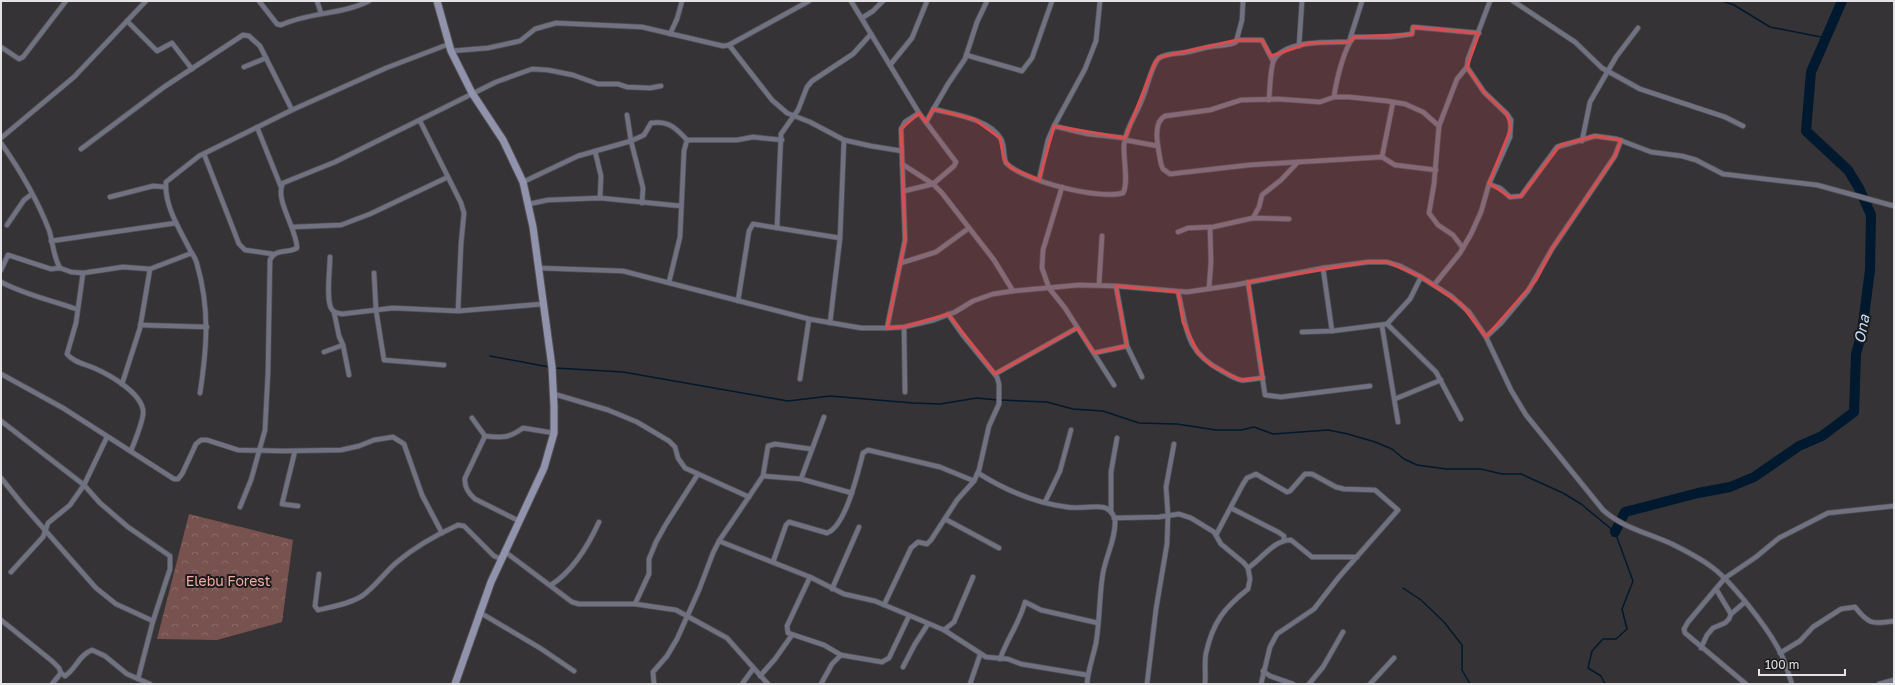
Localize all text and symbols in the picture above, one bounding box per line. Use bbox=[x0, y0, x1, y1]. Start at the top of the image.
water label: Ona bbox=[1849, 313, 1873, 345]
park label: Elebu Forest bbox=[186, 572, 270, 589]
scale bar bbox=[1759, 651, 1845, 677]
text: 100 m bbox=[1765, 657, 1799, 672]

